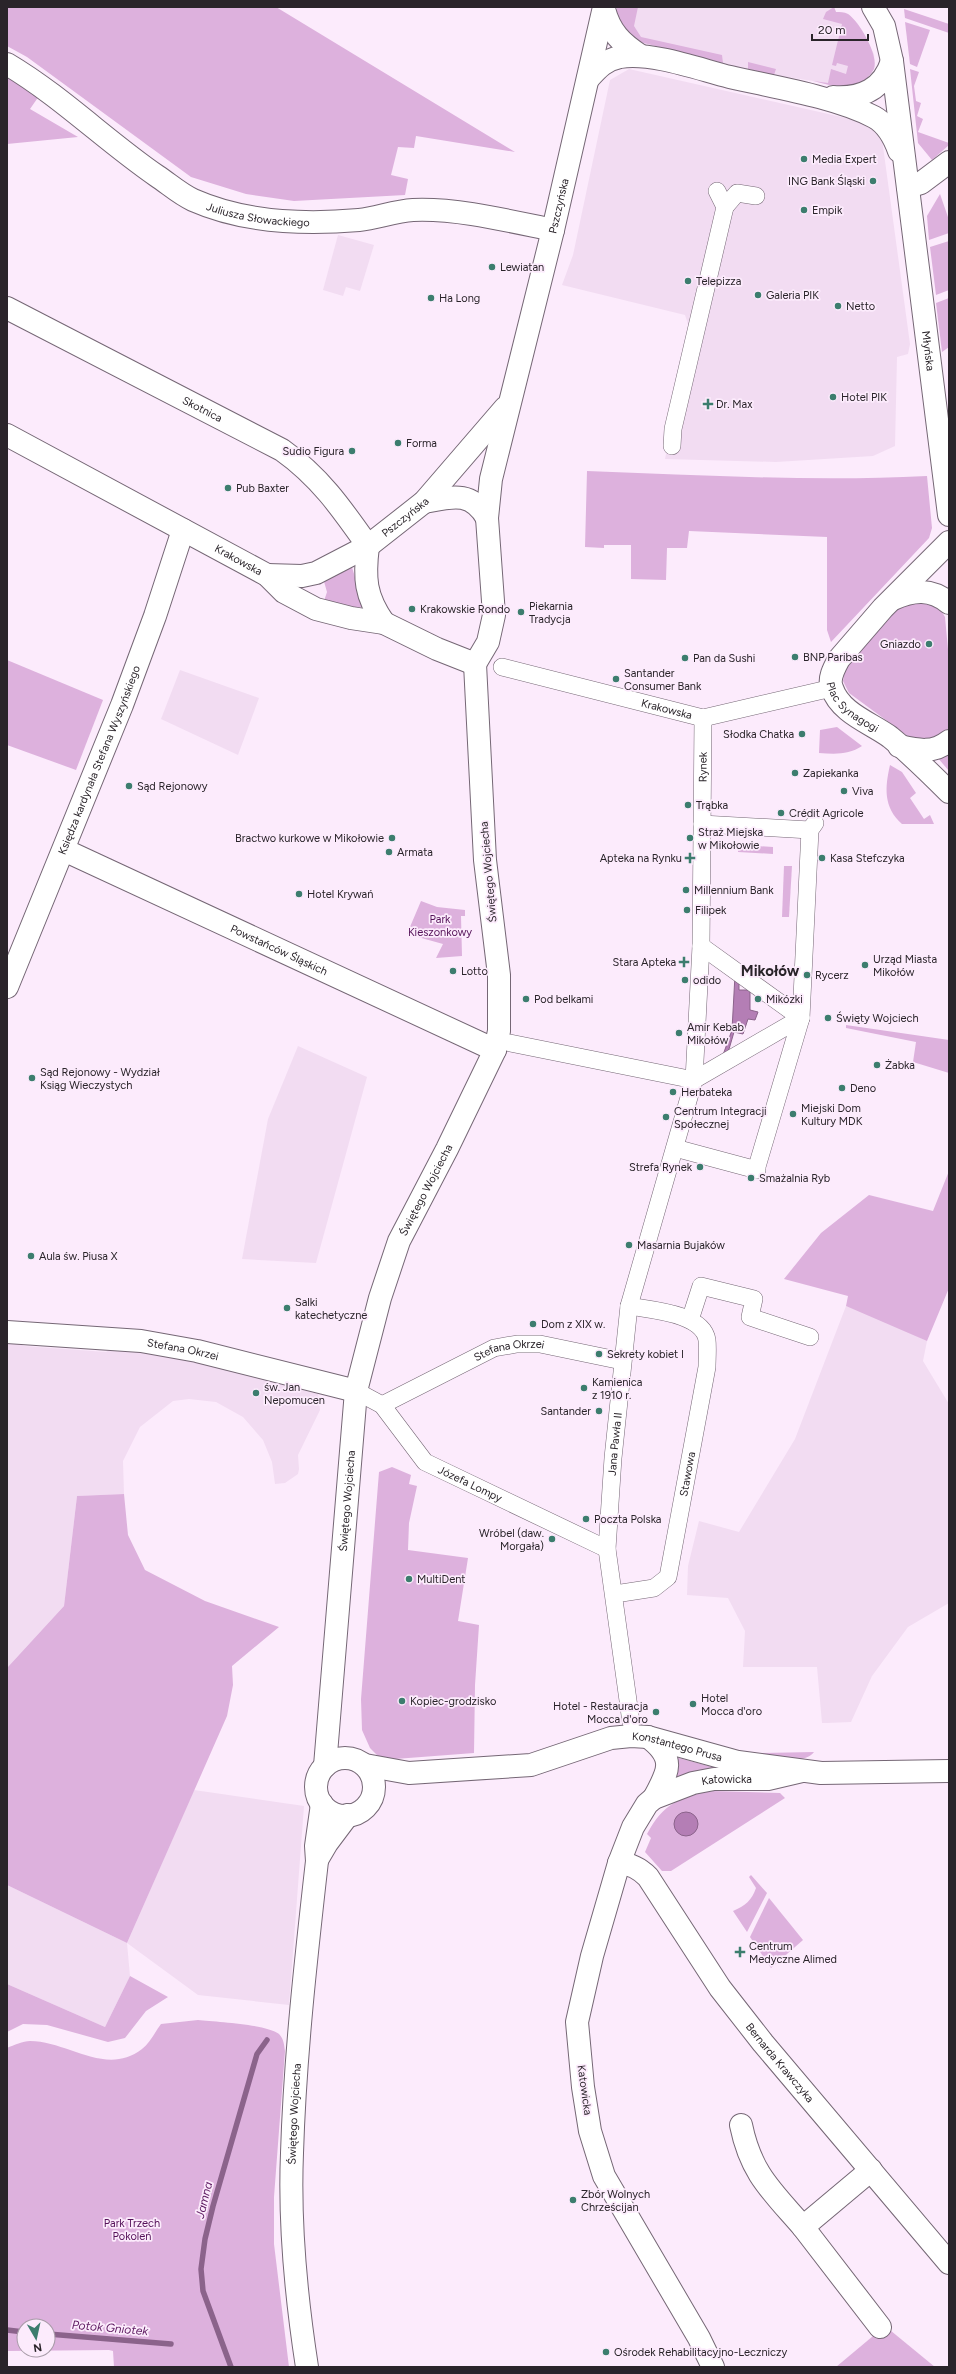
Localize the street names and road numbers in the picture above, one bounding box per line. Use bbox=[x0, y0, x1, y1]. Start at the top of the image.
street label: Pszczyńska bbox=[546, 177, 572, 235]
street label: Juliusza Słowackiego bbox=[205, 200, 310, 229]
street label: Młyńska bbox=[919, 330, 937, 372]
street label: Skotnica bbox=[180, 394, 224, 425]
street label: Pszczyńska bbox=[379, 495, 432, 540]
street label: Krakowska bbox=[212, 542, 264, 578]
street label: Księdza kardynała Stefana Wyszyńskiego bbox=[56, 664, 143, 857]
street label: Plac Synagogi bbox=[824, 681, 881, 735]
street label: Krakowska bbox=[640, 697, 694, 722]
street label: Rynek bbox=[696, 751, 710, 782]
street label: Świętego Wojciecha bbox=[477, 821, 499, 923]
street label: Powstańców Śląskich bbox=[228, 922, 329, 978]
street label: Świętego Wojciecha bbox=[396, 1142, 455, 1238]
street label: Stefana Okrzei bbox=[146, 1336, 220, 1363]
street label: Stefana Okrzei bbox=[472, 1337, 545, 1364]
street label: Jana Pawła II bbox=[606, 1412, 625, 1476]
street label: Świętego Wojciecha bbox=[336, 1450, 358, 1552]
street label: Stawowa bbox=[677, 1451, 698, 1498]
street label: Józefa Lompy bbox=[436, 1463, 504, 1505]
street label: Konstantego Prusa bbox=[632, 1730, 724, 1764]
street label: Katowicka bbox=[700, 1773, 752, 1788]
street label: Bernarda Krawczyka bbox=[743, 2021, 816, 2105]
street label: Świętego Wojciecha bbox=[285, 2063, 304, 2165]
street label: Katowicka bbox=[575, 2064, 594, 2116]

